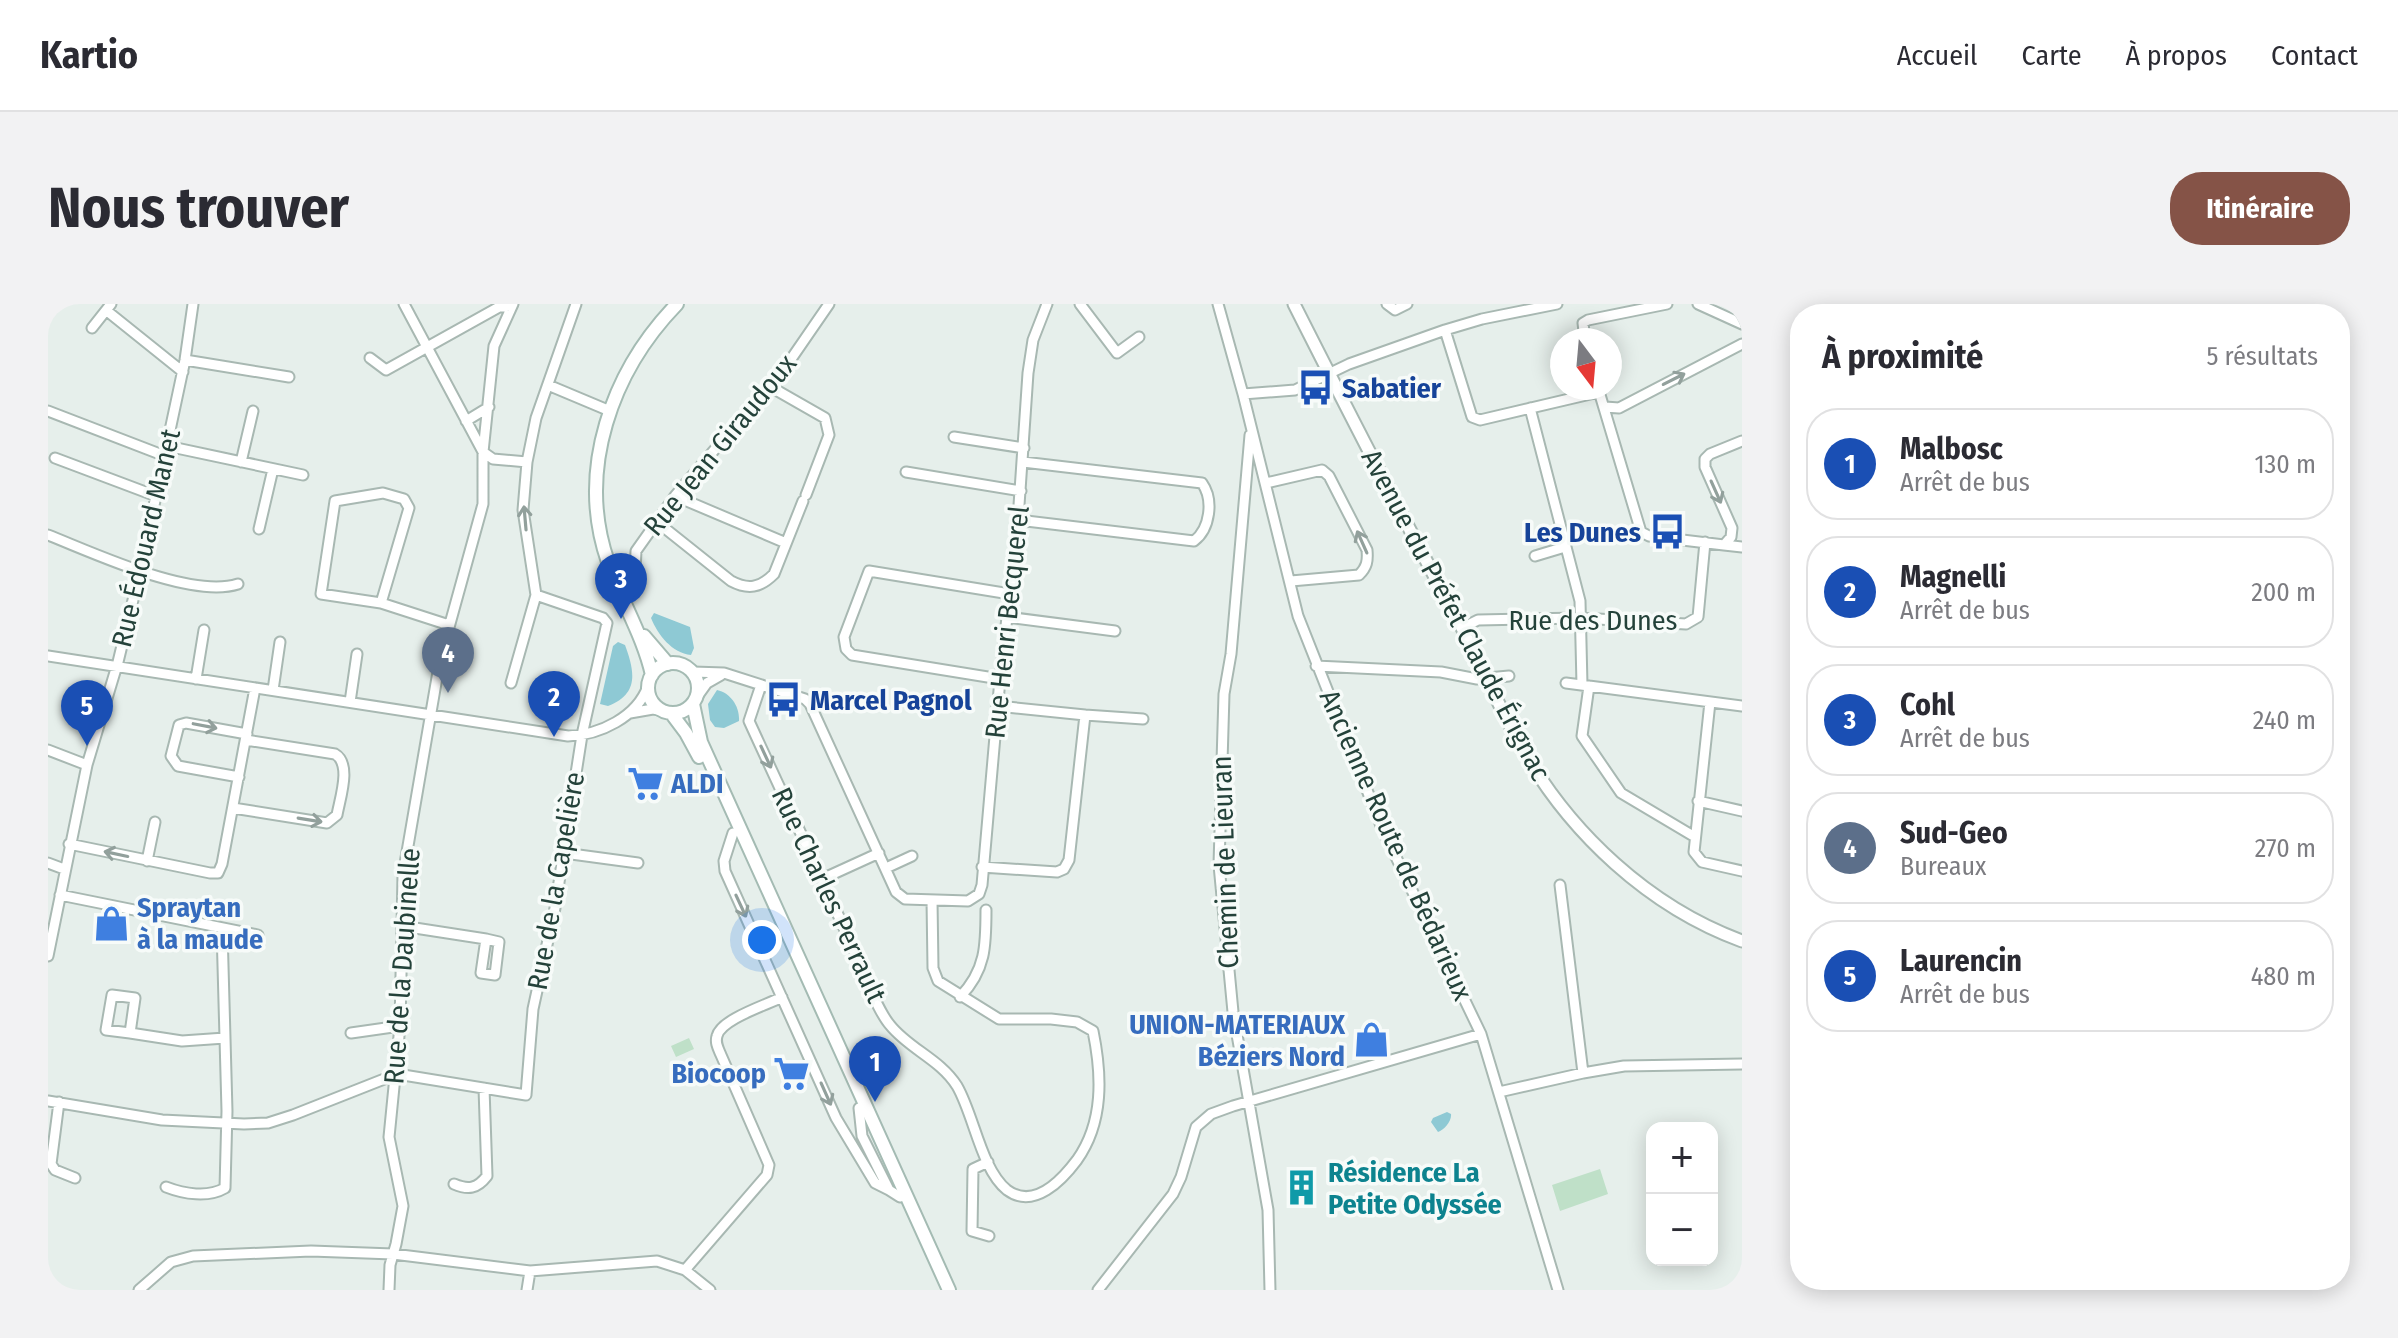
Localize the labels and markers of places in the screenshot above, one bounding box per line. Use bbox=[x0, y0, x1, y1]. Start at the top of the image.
bus stop icon: Sabatier bbox=[1297, 369, 1335, 407]
place label: Sabatier bbox=[1342, 372, 1442, 405]
bus stop icon: Les Dunes bbox=[1648, 513, 1686, 551]
place label: Les Dunes bbox=[1524, 516, 1641, 549]
pin: 3 bbox=[595, 553, 647, 619]
pin: 4 bbox=[422, 627, 474, 693]
pin: 2 bbox=[528, 671, 580, 737]
pin: 5 bbox=[61, 680, 113, 746]
bus stop icon: Marcel Pagnol bbox=[765, 681, 803, 719]
place label: Marcel Pagnol bbox=[810, 684, 972, 717]
supermarket icon: ALDI bbox=[626, 764, 664, 802]
place label: ALDI bbox=[670, 767, 723, 800]
place label: Spraytan à la maude bbox=[137, 891, 263, 956]
shop icon: Spraytan à la maude bbox=[92, 904, 130, 942]
place label: UNION-MATERIAUX Béziers Nord bbox=[1129, 1008, 1346, 1073]
shop icon: UNION-MATERIAUX Béziers Nord bbox=[1352, 1021, 1390, 1059]
pin: 1 bbox=[849, 1036, 901, 1102]
supermarket icon: Biocoop bbox=[773, 1054, 811, 1092]
place label: Biocoop bbox=[671, 1057, 766, 1090]
place label: Résidence La Petite Odyssée bbox=[1328, 1156, 1502, 1221]
building icon: Résidence La Petite Odyssée bbox=[1283, 1169, 1321, 1207]

